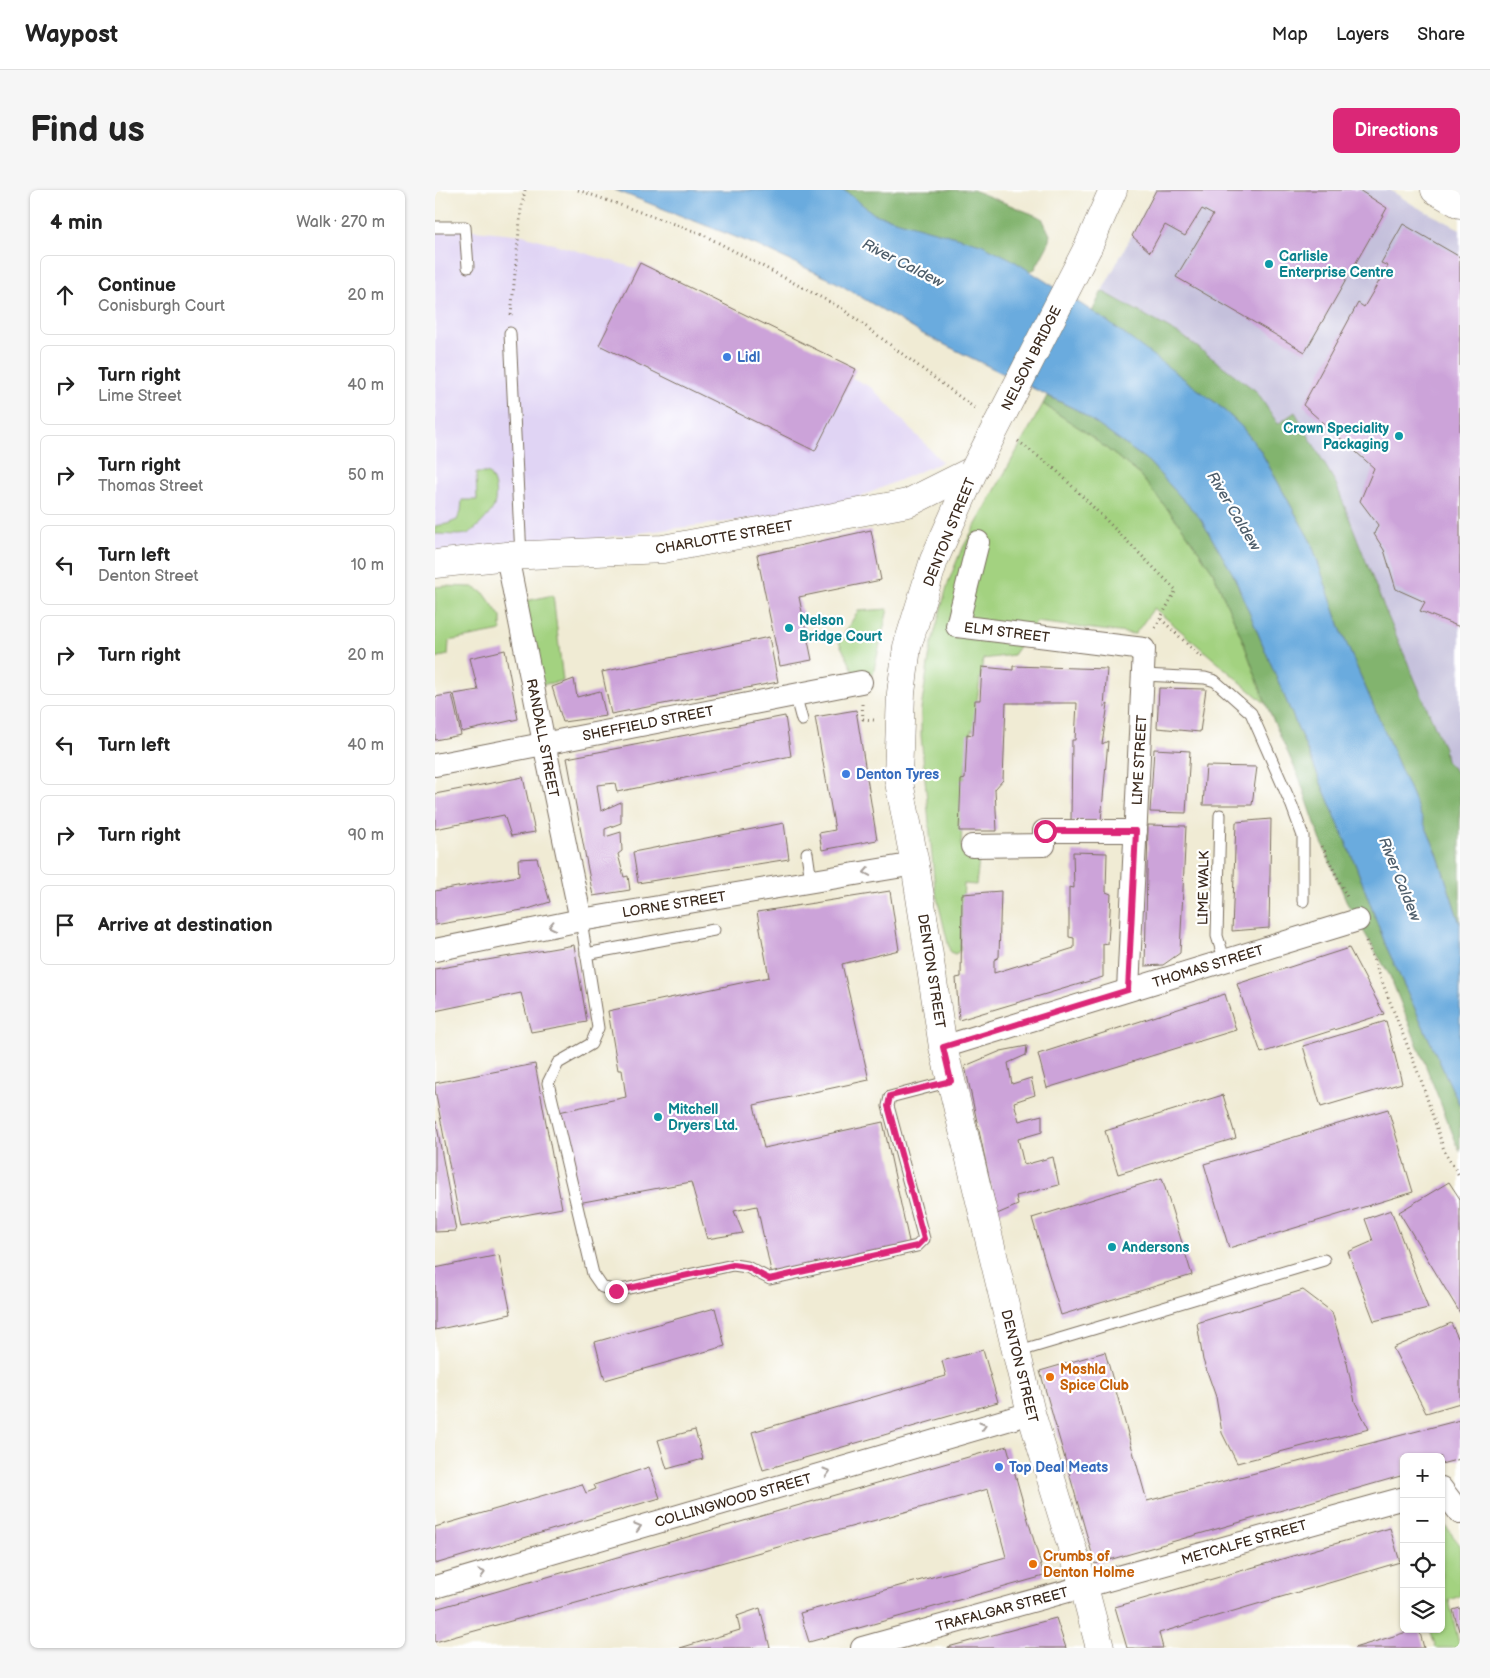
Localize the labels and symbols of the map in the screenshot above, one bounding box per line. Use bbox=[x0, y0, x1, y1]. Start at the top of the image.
water label: River Caldew bbox=[859, 235, 947, 292]
place label: Carlisle Enterprise Centre bbox=[1279, 248, 1394, 281]
marker: Carlisle Enterprise Centre bbox=[1263, 258, 1275, 270]
street label: NELSON BRIDGE bbox=[998, 303, 1065, 413]
place label: Lidl bbox=[737, 349, 760, 366]
marker: Lidl bbox=[721, 351, 733, 363]
place label: Crown Speciality Packaging bbox=[1283, 420, 1390, 453]
marker: Crown Speciality Packaging bbox=[1393, 430, 1405, 442]
water label: River Caldew bbox=[1203, 468, 1265, 555]
street label: DENTON STREET bbox=[920, 475, 979, 589]
street label: CHARLOTTE STREET bbox=[654, 517, 795, 558]
place label: Nelson Bridge Court bbox=[799, 612, 882, 645]
street label: ELM STREET bbox=[963, 619, 1051, 646]
marker: Nelson Bridge Court bbox=[783, 622, 795, 634]
street label: RANDALL STREET bbox=[523, 677, 562, 799]
street label: SHEFFIELD STREET bbox=[581, 702, 716, 745]
street label: LIME STREET bbox=[1129, 714, 1150, 806]
place label: Denton Tyres bbox=[856, 766, 939, 783]
marker: Denton Tyres bbox=[840, 768, 852, 780]
route start bbox=[1034, 820, 1057, 843]
water label: River Caldew bbox=[1374, 834, 1425, 925]
street label: LIME WALK bbox=[1194, 850, 1213, 925]
one-way arrow bbox=[863, 866, 871, 876]
street label: LORNE STREET bbox=[621, 888, 728, 921]
street label: DENTON STREET bbox=[914, 913, 949, 1030]
one-way arrow bbox=[547, 920, 556, 930]
street label: THOMAS STREET bbox=[1150, 941, 1266, 991]
place label: Mitchell Dryers Ltd. bbox=[668, 1101, 738, 1134]
marker: Mitchell Dryers Ltd. bbox=[652, 1111, 664, 1123]
place label: Andersons bbox=[1121, 1239, 1190, 1256]
marker: Andersons bbox=[1106, 1241, 1118, 1253]
route end bbox=[605, 1280, 628, 1303]
street label: DENTON STREET bbox=[997, 1308, 1042, 1425]
place label: Moshla Spice Club bbox=[1060, 1361, 1129, 1394]
marker: Moshla Spice Club bbox=[1044, 1371, 1056, 1383]
one-way arrow bbox=[979, 1422, 987, 1432]
place label: Top Deal Meats bbox=[1009, 1459, 1108, 1476]
marker: Top Deal Meats bbox=[993, 1461, 1005, 1473]
one-way arrow bbox=[823, 1467, 832, 1478]
street label: COLLINGWOOD STREET bbox=[653, 1470, 814, 1531]
street label: METCALFE STREET bbox=[1179, 1516, 1309, 1569]
one-way arrow bbox=[633, 1523, 641, 1533]
place label: Crumbs of Denton Holme bbox=[1043, 1548, 1135, 1581]
marker: Crumbs of Denton Holme bbox=[1027, 1558, 1039, 1570]
one-way arrow bbox=[477, 1569, 485, 1579]
street label: TRAFALGAR STREET bbox=[934, 1583, 1071, 1635]

